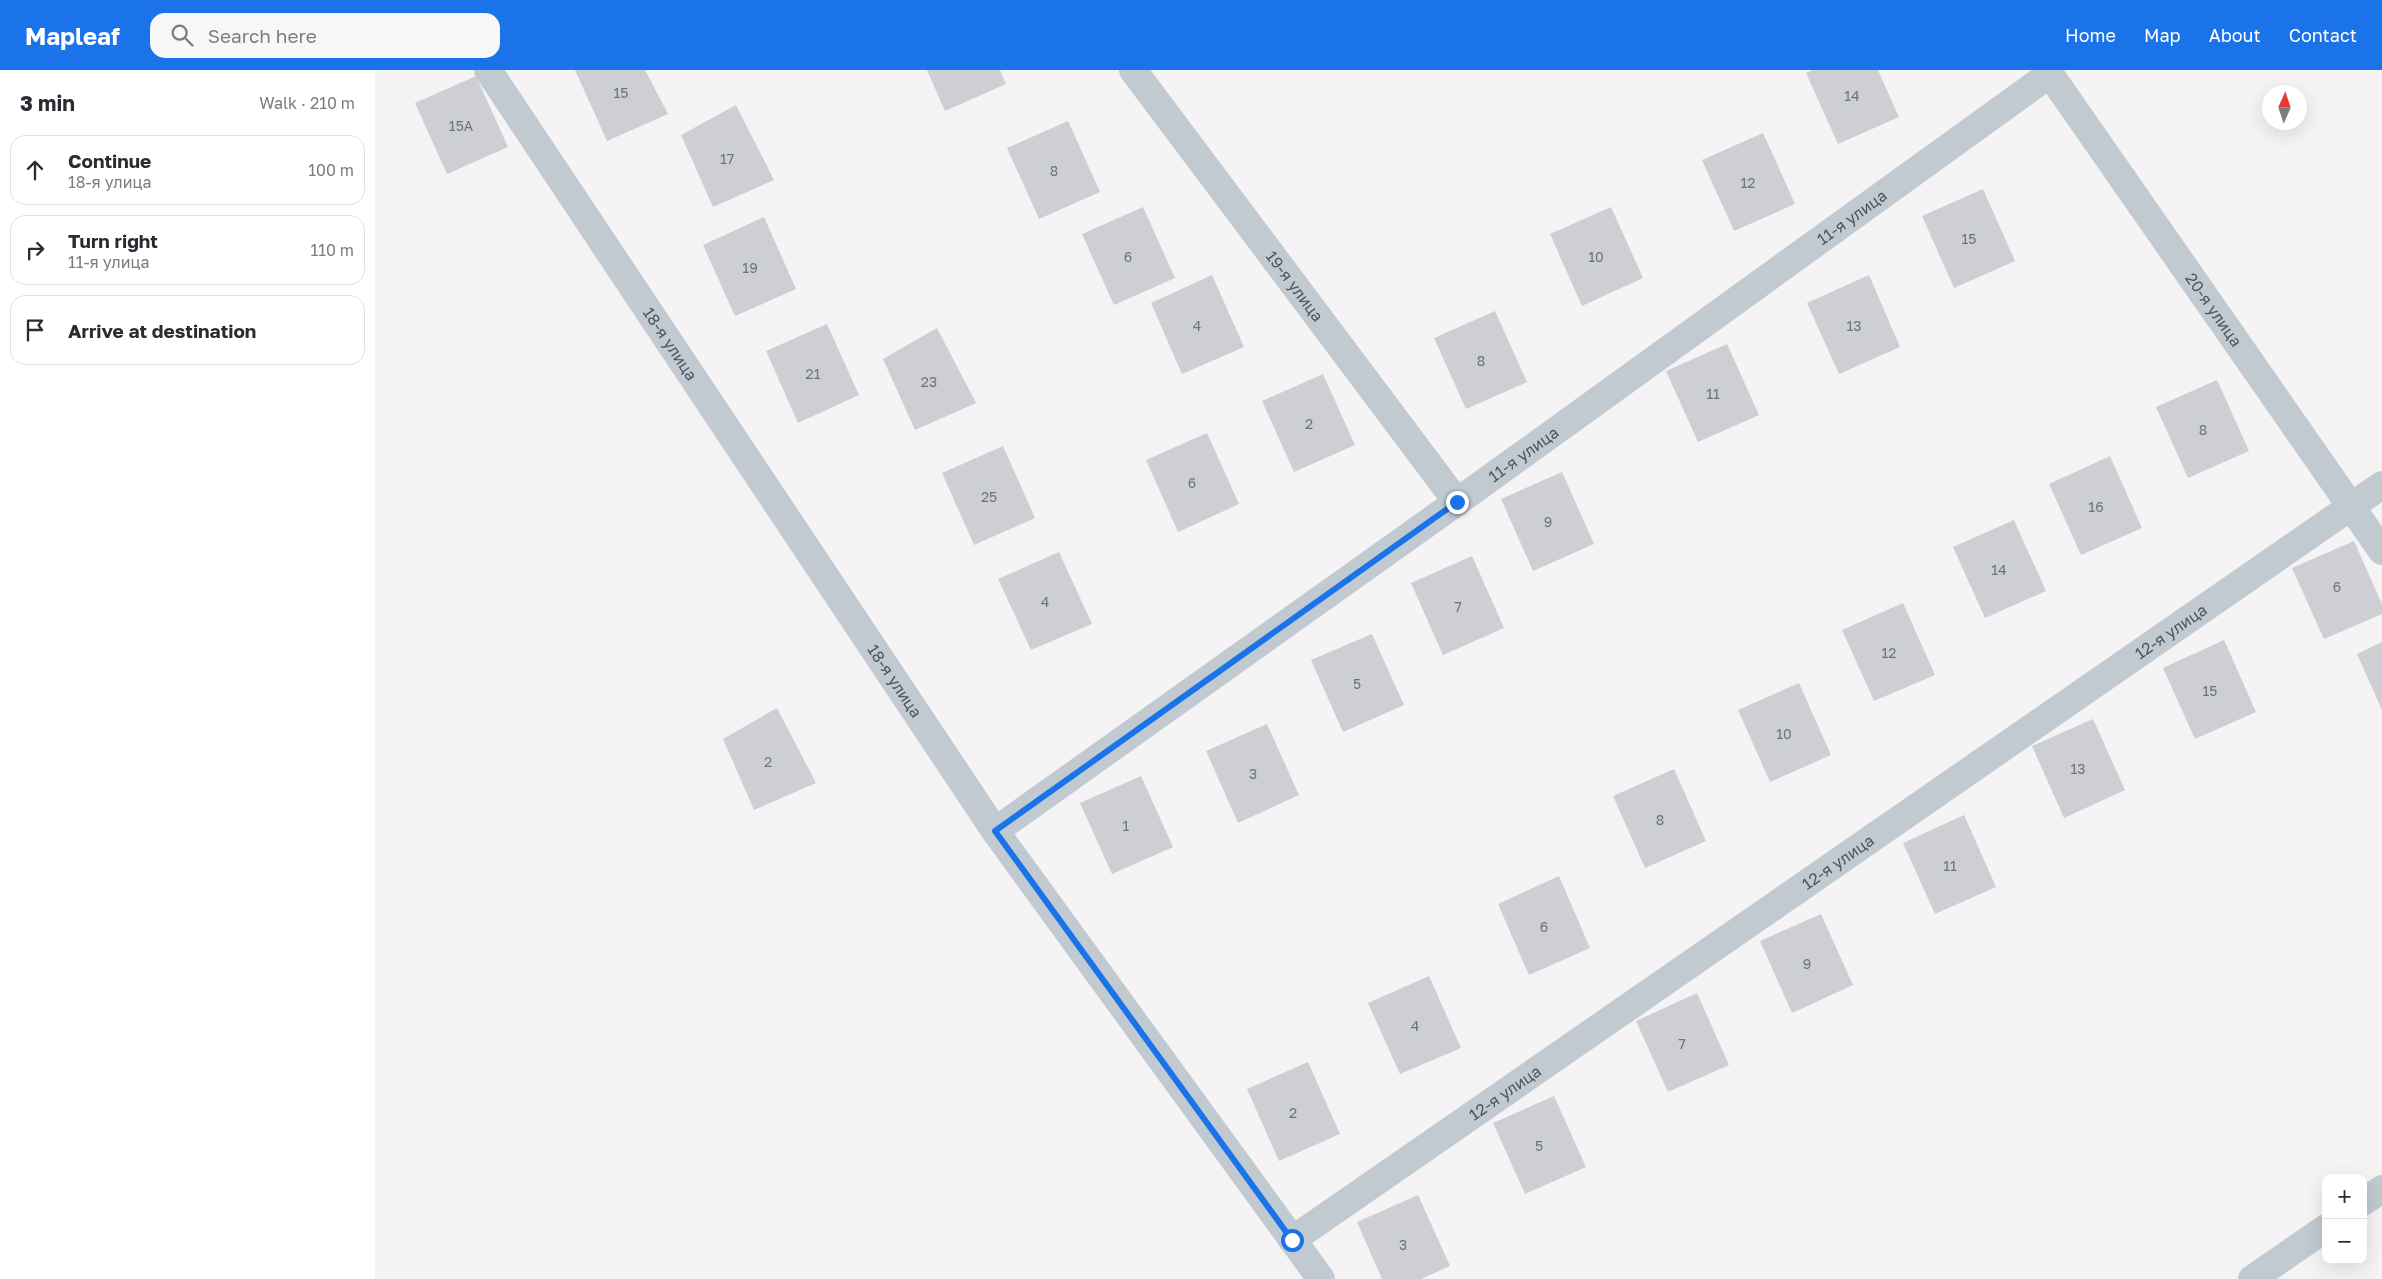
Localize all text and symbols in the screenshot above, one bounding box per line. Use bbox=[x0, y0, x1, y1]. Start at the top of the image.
search box bbox=[150, 13, 500, 58]
text: Mapleaf bbox=[25, 21, 120, 50]
icon: search bbox=[168, 21, 196, 49]
text: Search here bbox=[208, 24, 317, 47]
text: Home bbox=[2065, 24, 2116, 46]
text: Map bbox=[2144, 24, 2181, 46]
text: About bbox=[2209, 24, 2261, 46]
text: Contact bbox=[2289, 24, 2357, 46]
house number: 15 bbox=[614, 84, 628, 101]
north arrow bbox=[2262, 85, 2307, 130]
house number: 14 bbox=[1844, 87, 1860, 104]
text: 3 min bbox=[20, 90, 75, 116]
text: Walk · 210 m bbox=[259, 93, 355, 113]
house number: 15А bbox=[449, 117, 474, 134]
text: Continue bbox=[68, 149, 151, 172]
house number: 17 bbox=[720, 150, 734, 167]
icon: ahead bbox=[21, 156, 49, 184]
text: 100 m bbox=[308, 160, 354, 180]
house number: 8 bbox=[1050, 162, 1058, 179]
text: 18-я улица bbox=[68, 172, 152, 192]
house number: 12 bbox=[1741, 174, 1755, 191]
street label: 11-я улица bbox=[1813, 185, 1891, 249]
text: Turn right bbox=[68, 229, 158, 252]
house number: 15 bbox=[1962, 230, 1976, 247]
icon: right bbox=[21, 236, 49, 264]
text: 110 m bbox=[310, 240, 354, 260]
street label: 19-я улица bbox=[1262, 247, 1328, 325]
house number: 6 bbox=[1124, 248, 1132, 265]
house number: 10 bbox=[1588, 248, 1604, 265]
text: 11-я улица bbox=[68, 252, 150, 272]
house number: 19 bbox=[742, 259, 758, 276]
street label: 20-я улица bbox=[2181, 269, 2246, 350]
street label: 18-я улица bbox=[639, 303, 702, 384]
icon: arrive bbox=[21, 316, 49, 344]
house number: 4 bbox=[1193, 317, 1201, 334]
house number: 13 bbox=[1847, 317, 1861, 334]
text: Arrive at destination bbox=[68, 319, 256, 342]
house number: 8 bbox=[1477, 352, 1485, 369]
house number: 21 bbox=[806, 365, 821, 382]
house number: 23 bbox=[921, 373, 937, 390]
house number: 11 bbox=[1706, 385, 1720, 402]
house number: 2 bbox=[1305, 415, 1313, 432]
house number: 8 bbox=[2199, 421, 2207, 438]
street label: 11-я улица bbox=[1484, 422, 1562, 486]
house number: 6 bbox=[1188, 474, 1196, 491]
house number: 25 bbox=[981, 488, 997, 505]
route end bbox=[1446, 491, 1469, 514]
house number: 16 bbox=[2088, 498, 2104, 515]
house number: 9 bbox=[1544, 513, 1552, 530]
house number: 14 bbox=[1991, 561, 2007, 578]
house number: 6 bbox=[2333, 578, 2341, 595]
house number: 4 bbox=[1041, 593, 1049, 610]
house number: 7 bbox=[1454, 598, 1462, 615]
street label: 12-я улица bbox=[2131, 599, 2211, 663]
street label: 18-я улица bbox=[863, 640, 926, 721]
house number: 12 bbox=[1882, 644, 1896, 661]
house number: 5 bbox=[1353, 675, 1361, 692]
house number: 15 bbox=[2203, 682, 2217, 699]
house number: 10 bbox=[1776, 725, 1792, 742]
house number: 2 bbox=[764, 753, 772, 770]
house number: 13 bbox=[2071, 760, 2085, 777]
house number: 3 bbox=[1249, 765, 1257, 782]
house number: 8 bbox=[1656, 811, 1664, 828]
house number: 1 bbox=[1123, 817, 1130, 834]
street label: 12-я улица bbox=[1798, 830, 1878, 894]
house number: 11 bbox=[1943, 857, 1957, 874]
house number: 6 bbox=[1540, 918, 1548, 935]
house number: 9 bbox=[1803, 955, 1811, 972]
house number: 4 bbox=[1411, 1017, 1419, 1034]
house number: 7 bbox=[1678, 1035, 1686, 1052]
street label: 12-я улица bbox=[1465, 1061, 1545, 1124]
house number: 2 bbox=[1289, 1104, 1297, 1121]
house number: 5 bbox=[1535, 1137, 1543, 1154]
map controls bbox=[2322, 1174, 2367, 1264]
button: + bbox=[2322, 1174, 2367, 1219]
button: − bbox=[2322, 1219, 2367, 1264]
route start bbox=[1281, 1229, 1304, 1252]
house number: 3 bbox=[1399, 1236, 1407, 1253]

